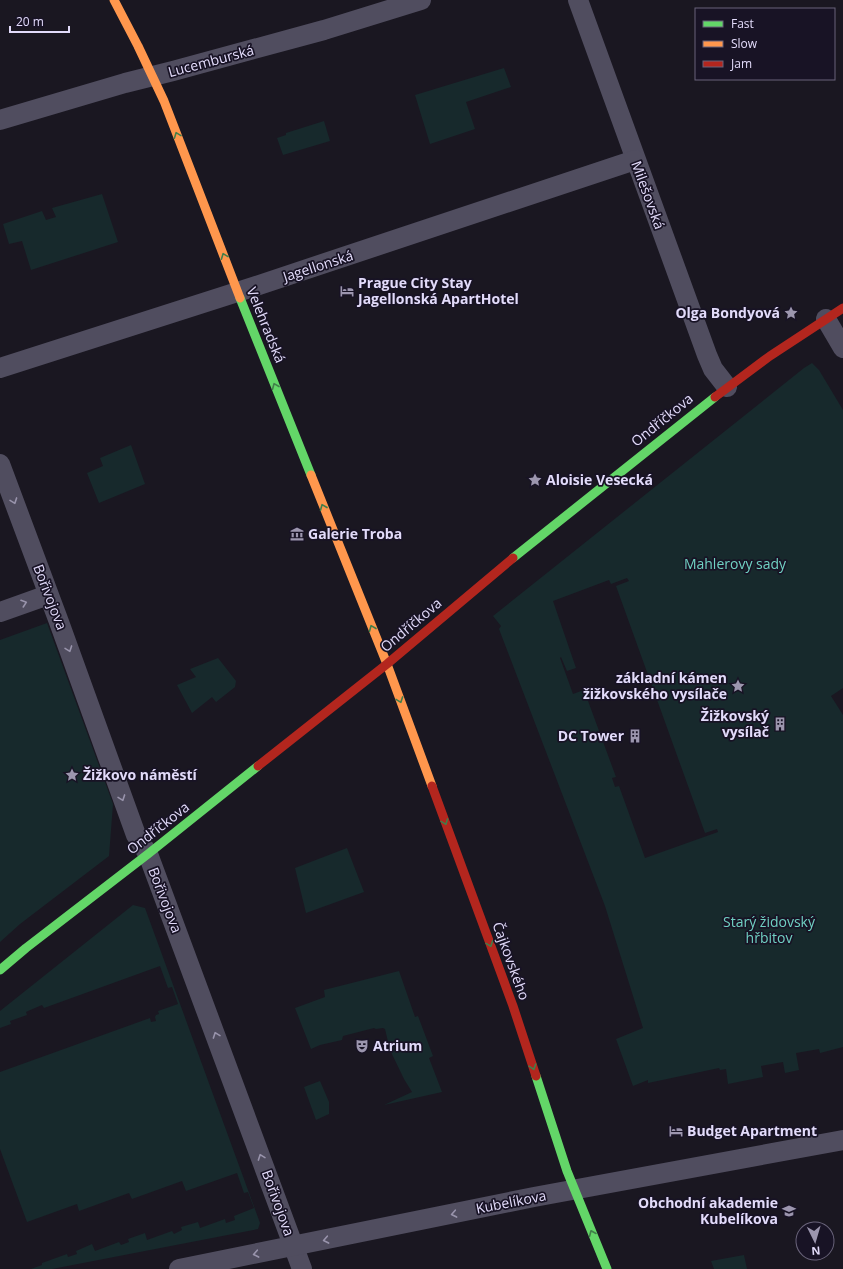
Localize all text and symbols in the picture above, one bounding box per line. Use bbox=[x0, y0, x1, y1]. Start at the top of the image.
scale bar bbox=[10, 8, 69, 34]
legend bbox=[695, 8, 835, 80]
text: 20 m bbox=[16, 13, 44, 30]
text: Fast bbox=[731, 15, 754, 32]
text: Slow bbox=[731, 35, 758, 52]
street label: Lucemburská bbox=[166, 40, 256, 81]
text: Jam bbox=[730, 55, 752, 72]
one-way arrow bbox=[173, 131, 181, 138]
street label: Milešovská bbox=[627, 158, 670, 232]
street label: Jagellonská bbox=[278, 245, 355, 286]
one-way arrow bbox=[220, 252, 228, 259]
place label: Prague City Stay Jagellonská ApartHotel bbox=[356, 273, 519, 308]
hotel icon: Prague City Stay Jagellonská ApartHotel bbox=[339, 283, 355, 299]
street label: Velehradská bbox=[243, 284, 290, 365]
place label: Olga Bondyová bbox=[675, 303, 780, 322]
place icon: Olga Bondyová bbox=[783, 305, 799, 321]
one-way arrow bbox=[272, 383, 280, 390]
street label: Ondříčkova bbox=[627, 389, 697, 450]
place label: Aloisie Vesecká bbox=[546, 470, 653, 489]
place icon: Aloisie Vesecká bbox=[527, 472, 543, 488]
one-way arrow bbox=[9, 497, 17, 504]
one-way arrow bbox=[320, 503, 328, 510]
place label: Galerie Troba bbox=[308, 524, 402, 543]
museum icon: Galerie Troba bbox=[289, 526, 305, 542]
park label: Mahlerovy sady bbox=[684, 554, 787, 573]
street label: Bořivojova bbox=[29, 561, 72, 632]
street label: Ondříčkova bbox=[376, 593, 445, 656]
one-way arrow bbox=[21, 600, 28, 608]
one-way arrow bbox=[368, 624, 376, 631]
one-way arrow bbox=[64, 646, 72, 653]
place label: základní kámen žižkovského vysílače bbox=[583, 668, 727, 703]
place icon: základní kámen žižkovského vysílače bbox=[730, 678, 746, 694]
one-way arrow bbox=[396, 697, 404, 704]
place label: Žižkovský vysílač bbox=[701, 706, 770, 741]
building icon: Žižkovský vysílač bbox=[772, 716, 788, 732]
place label: DC Tower bbox=[558, 726, 625, 745]
building icon: DC Tower bbox=[627, 728, 643, 744]
place label: Žižkovo náměstí bbox=[83, 765, 198, 784]
place icon: Žižkovo náměstí bbox=[64, 767, 80, 783]
one-way arrow bbox=[118, 794, 126, 801]
street label: Ondříčkova bbox=[122, 797, 193, 858]
one-way arrow bbox=[441, 819, 449, 826]
street label: Bořivojova bbox=[144, 864, 187, 935]
park label: Starý židovský hřbitov bbox=[723, 912, 816, 947]
street label: Čajkovského bbox=[489, 919, 534, 1003]
one-way arrow bbox=[486, 941, 494, 948]
one-way arrow bbox=[212, 1032, 220, 1039]
place label: Atrium bbox=[373, 1036, 422, 1055]
theatre icon: Atrium bbox=[354, 1038, 370, 1054]
one-way arrow bbox=[528, 1063, 537, 1070]
place label: Budget Apartment bbox=[687, 1121, 817, 1140]
hotel icon: Budget Apartment bbox=[668, 1123, 684, 1139]
one-way arrow bbox=[258, 1154, 266, 1161]
street label: Bořivojova bbox=[258, 1167, 299, 1238]
street label: Kubelíkova bbox=[474, 1185, 548, 1218]
place label: Obchodní akademie Kubelíkova bbox=[638, 1193, 778, 1228]
school or university icon: Obchodní akademie Kubelíkova bbox=[781, 1203, 797, 1219]
one-way arrow bbox=[450, 1209, 457, 1217]
north arrow bbox=[795, 1221, 835, 1261]
one-way arrow bbox=[588, 1230, 596, 1237]
one-way arrow bbox=[323, 1235, 329, 1243]
text: N bbox=[811, 1244, 821, 1259]
one-way arrow bbox=[253, 1250, 259, 1258]

